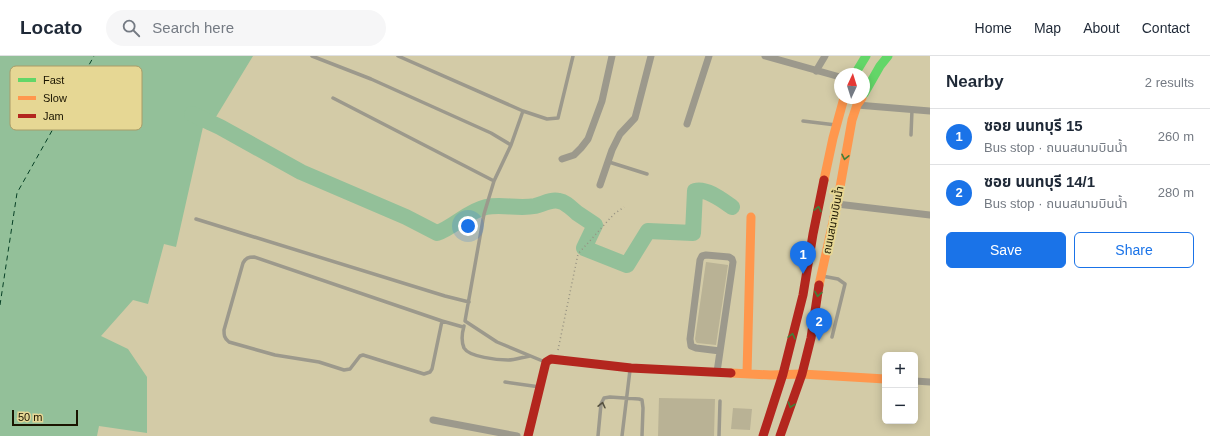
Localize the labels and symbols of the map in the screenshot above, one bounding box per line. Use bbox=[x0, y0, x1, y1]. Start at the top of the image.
legend bbox=[10, 66, 142, 130]
north arrow bbox=[834, 68, 870, 104]
text: Fast bbox=[43, 74, 64, 86]
text: Slow bbox=[43, 92, 67, 104]
text: Jam bbox=[43, 110, 64, 122]
one-way arrow bbox=[842, 153, 850, 160]
street label: ถนนสนามบินน้ำ bbox=[819, 185, 845, 255]
one-way arrow bbox=[814, 205, 822, 212]
your location bbox=[458, 216, 478, 236]
pin: 1 bbox=[790, 241, 816, 274]
one-way arrow bbox=[814, 291, 823, 298]
pin: 2 bbox=[806, 308, 832, 341]
one-way arrow bbox=[788, 333, 796, 339]
one-way arrow bbox=[787, 401, 796, 408]
one-way arrow bbox=[597, 402, 605, 409]
scale bar bbox=[12, 408, 78, 427]

